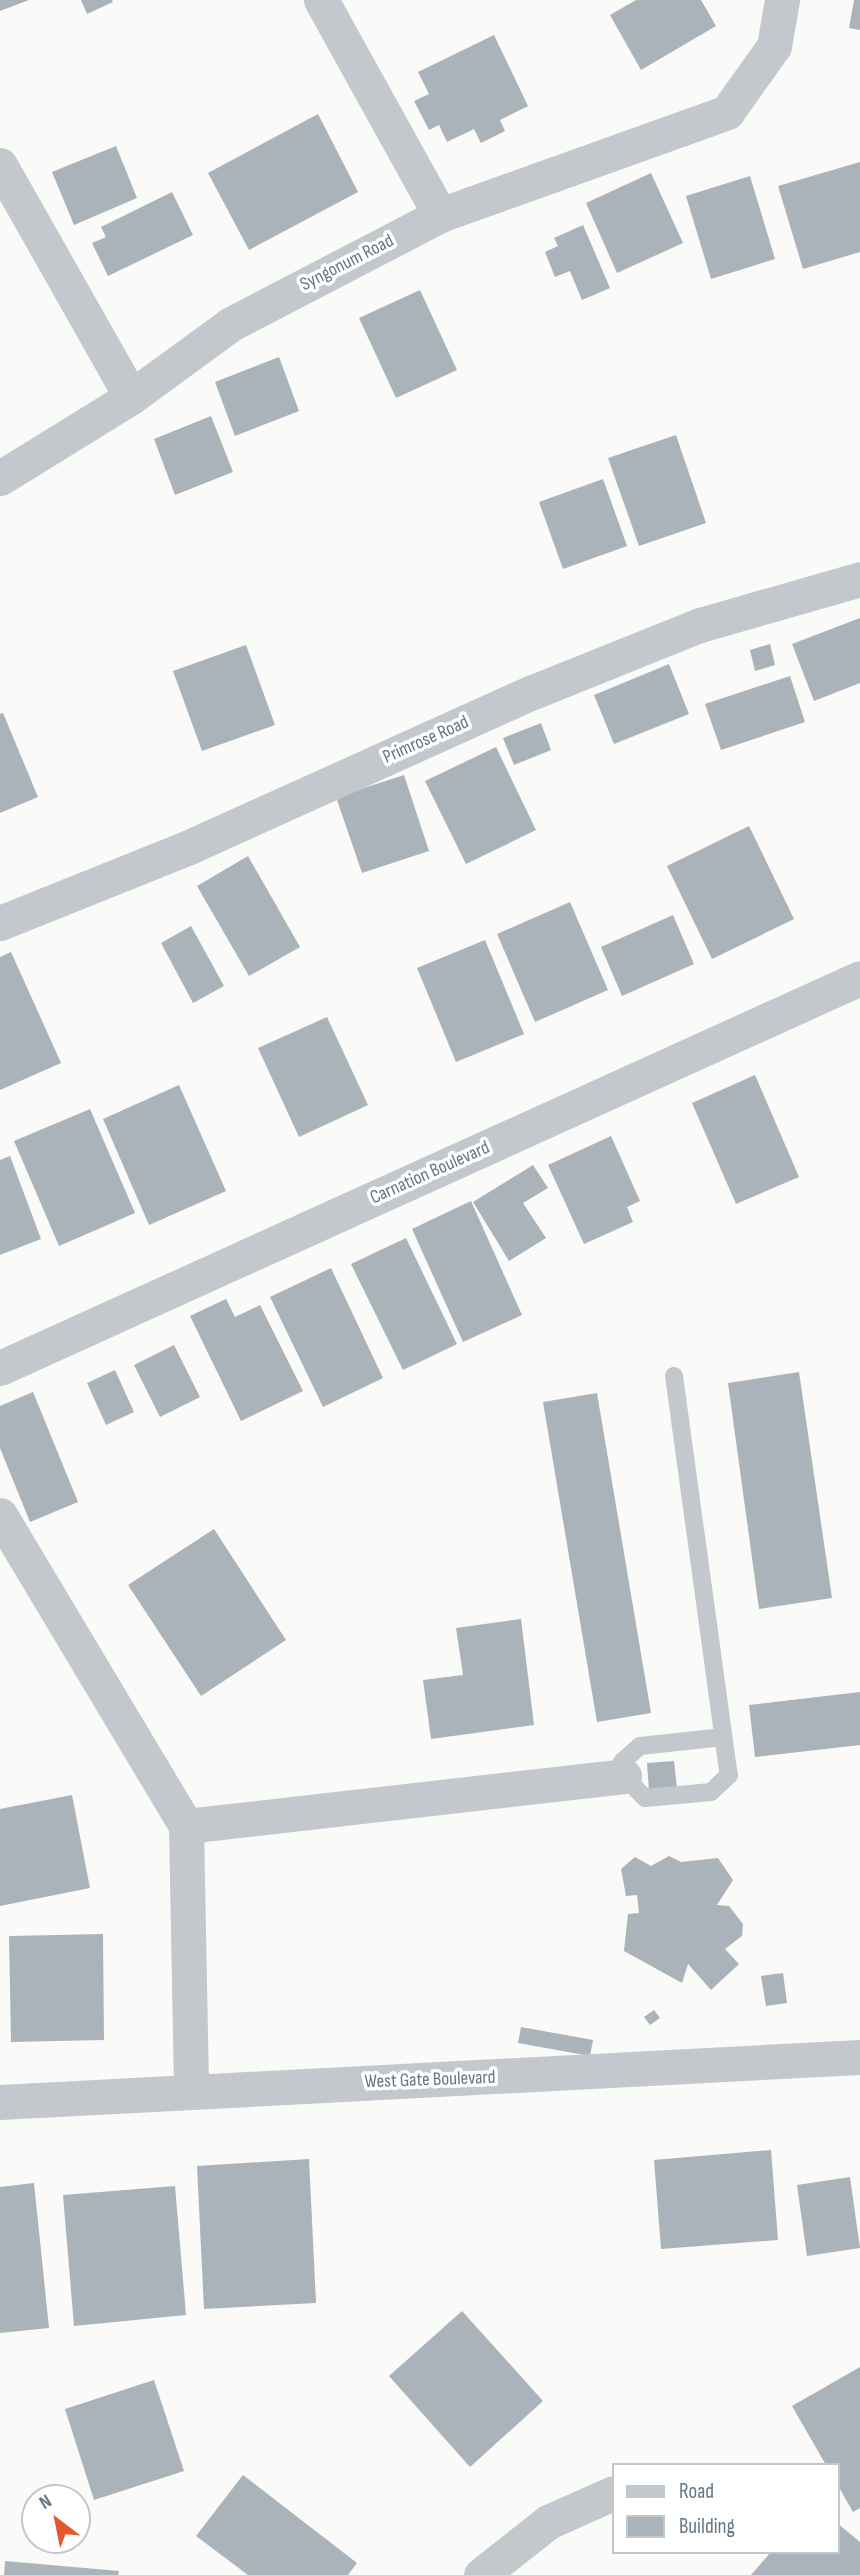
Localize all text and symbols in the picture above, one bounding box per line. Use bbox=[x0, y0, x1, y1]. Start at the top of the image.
street label: Syngonum Road bbox=[296, 230, 398, 296]
street label: Primrose Road bbox=[380, 711, 472, 769]
street label: Carnation Boulevard bbox=[367, 1137, 493, 1209]
street label: West Gate Boulevard bbox=[364, 2066, 496, 2094]
legend bbox=[612, 2463, 839, 2554]
text: Road bbox=[679, 2479, 714, 2504]
north arrow bbox=[21, 2484, 91, 2554]
text: N bbox=[35, 2490, 56, 2515]
text: Building bbox=[679, 2514, 735, 2539]

